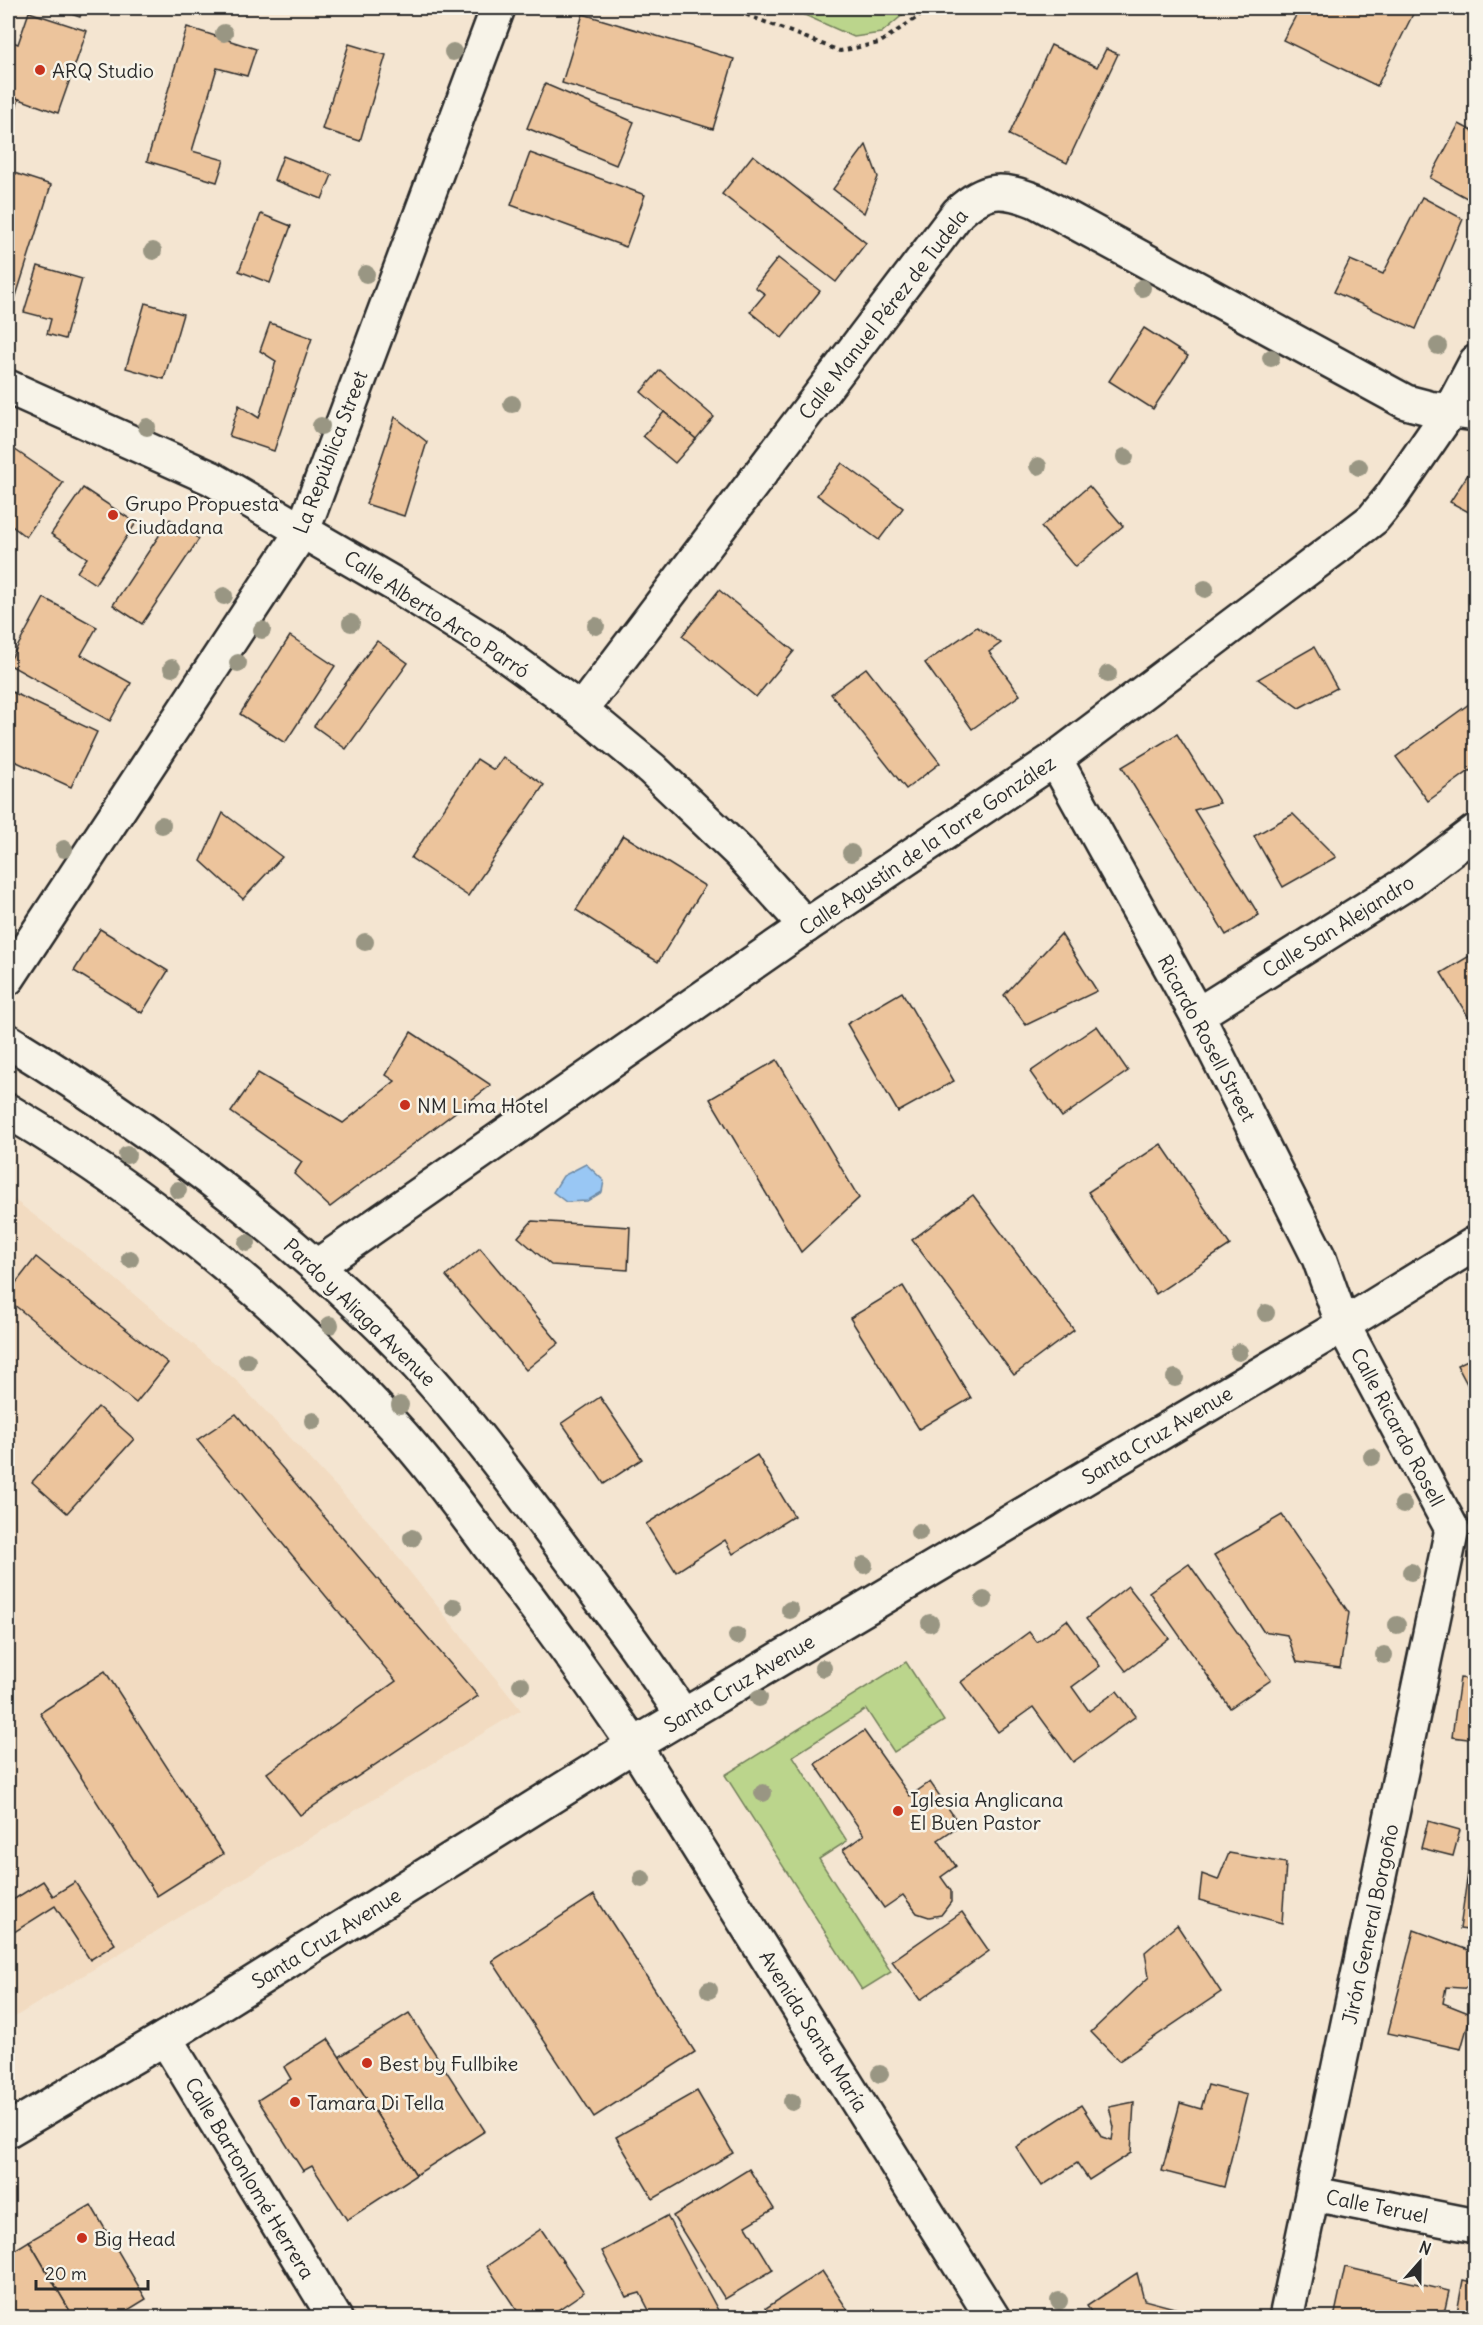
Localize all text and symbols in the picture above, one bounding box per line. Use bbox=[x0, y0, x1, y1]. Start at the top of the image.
place label: ARQ Studio bbox=[52, 58, 154, 83]
marker: ARQ Studio bbox=[33, 63, 47, 77]
street label: Calle Manuel Pérez de Tudela bbox=[793, 204, 973, 424]
street label: La República Street bbox=[287, 367, 373, 537]
place label: Grupo Propuesta Ciudadana bbox=[125, 491, 279, 539]
marker: Grupo Propuesta Ciudadana bbox=[106, 508, 120, 522]
street label: Calle Alberto Arco Parró bbox=[340, 545, 534, 683]
street label: Calle Agustín de la Torre González bbox=[794, 750, 1060, 940]
street label: Calle San Alejandro bbox=[1257, 869, 1419, 983]
street label: Ricardo Rosell Street bbox=[1153, 950, 1262, 1126]
place label: NM Lima Hotel bbox=[417, 1093, 548, 1118]
marker: NM Lima Hotel bbox=[398, 1098, 412, 1112]
street label: Pardo y Aliaga Avenue bbox=[279, 1233, 441, 1391]
street label: Calle Ricardo Rosell bbox=[1346, 1343, 1450, 1511]
street label: Santa Cruz Avenue bbox=[1077, 1380, 1237, 1490]
street label: Santa Cruz Avenue bbox=[659, 1628, 819, 1738]
place label: Iglesia Anglicana El Buen Pastor bbox=[910, 1787, 1064, 1835]
marker: Iglesia Anglicana El Buen Pastor bbox=[891, 1804, 905, 1818]
street label: Jirón General Borgoño bbox=[1337, 1822, 1403, 2026]
street label: Santa Cruz Avenue bbox=[247, 1882, 405, 1994]
street label: Avenida Santa María bbox=[754, 1946, 874, 2116]
place label: Best by Fullbike bbox=[379, 2051, 518, 2076]
marker: Best by Fullbike bbox=[360, 2056, 374, 2070]
street label: Calle Bartonlomé Herrera bbox=[180, 2073, 320, 2283]
place label: Tamara Di Tella bbox=[307, 2090, 444, 2115]
marker: Tamara Di Tella bbox=[288, 2095, 302, 2109]
street label: Calle Teruel bbox=[1324, 2184, 1430, 2228]
place label: Big Head bbox=[94, 2226, 176, 2251]
marker: Big Head bbox=[75, 2231, 89, 2245]
north arrow bbox=[1390, 2232, 1450, 2292]
text: N bbox=[1417, 2237, 1434, 2259]
scale bar bbox=[36, 2253, 148, 2291]
text: 20 m bbox=[45, 2262, 87, 2285]

